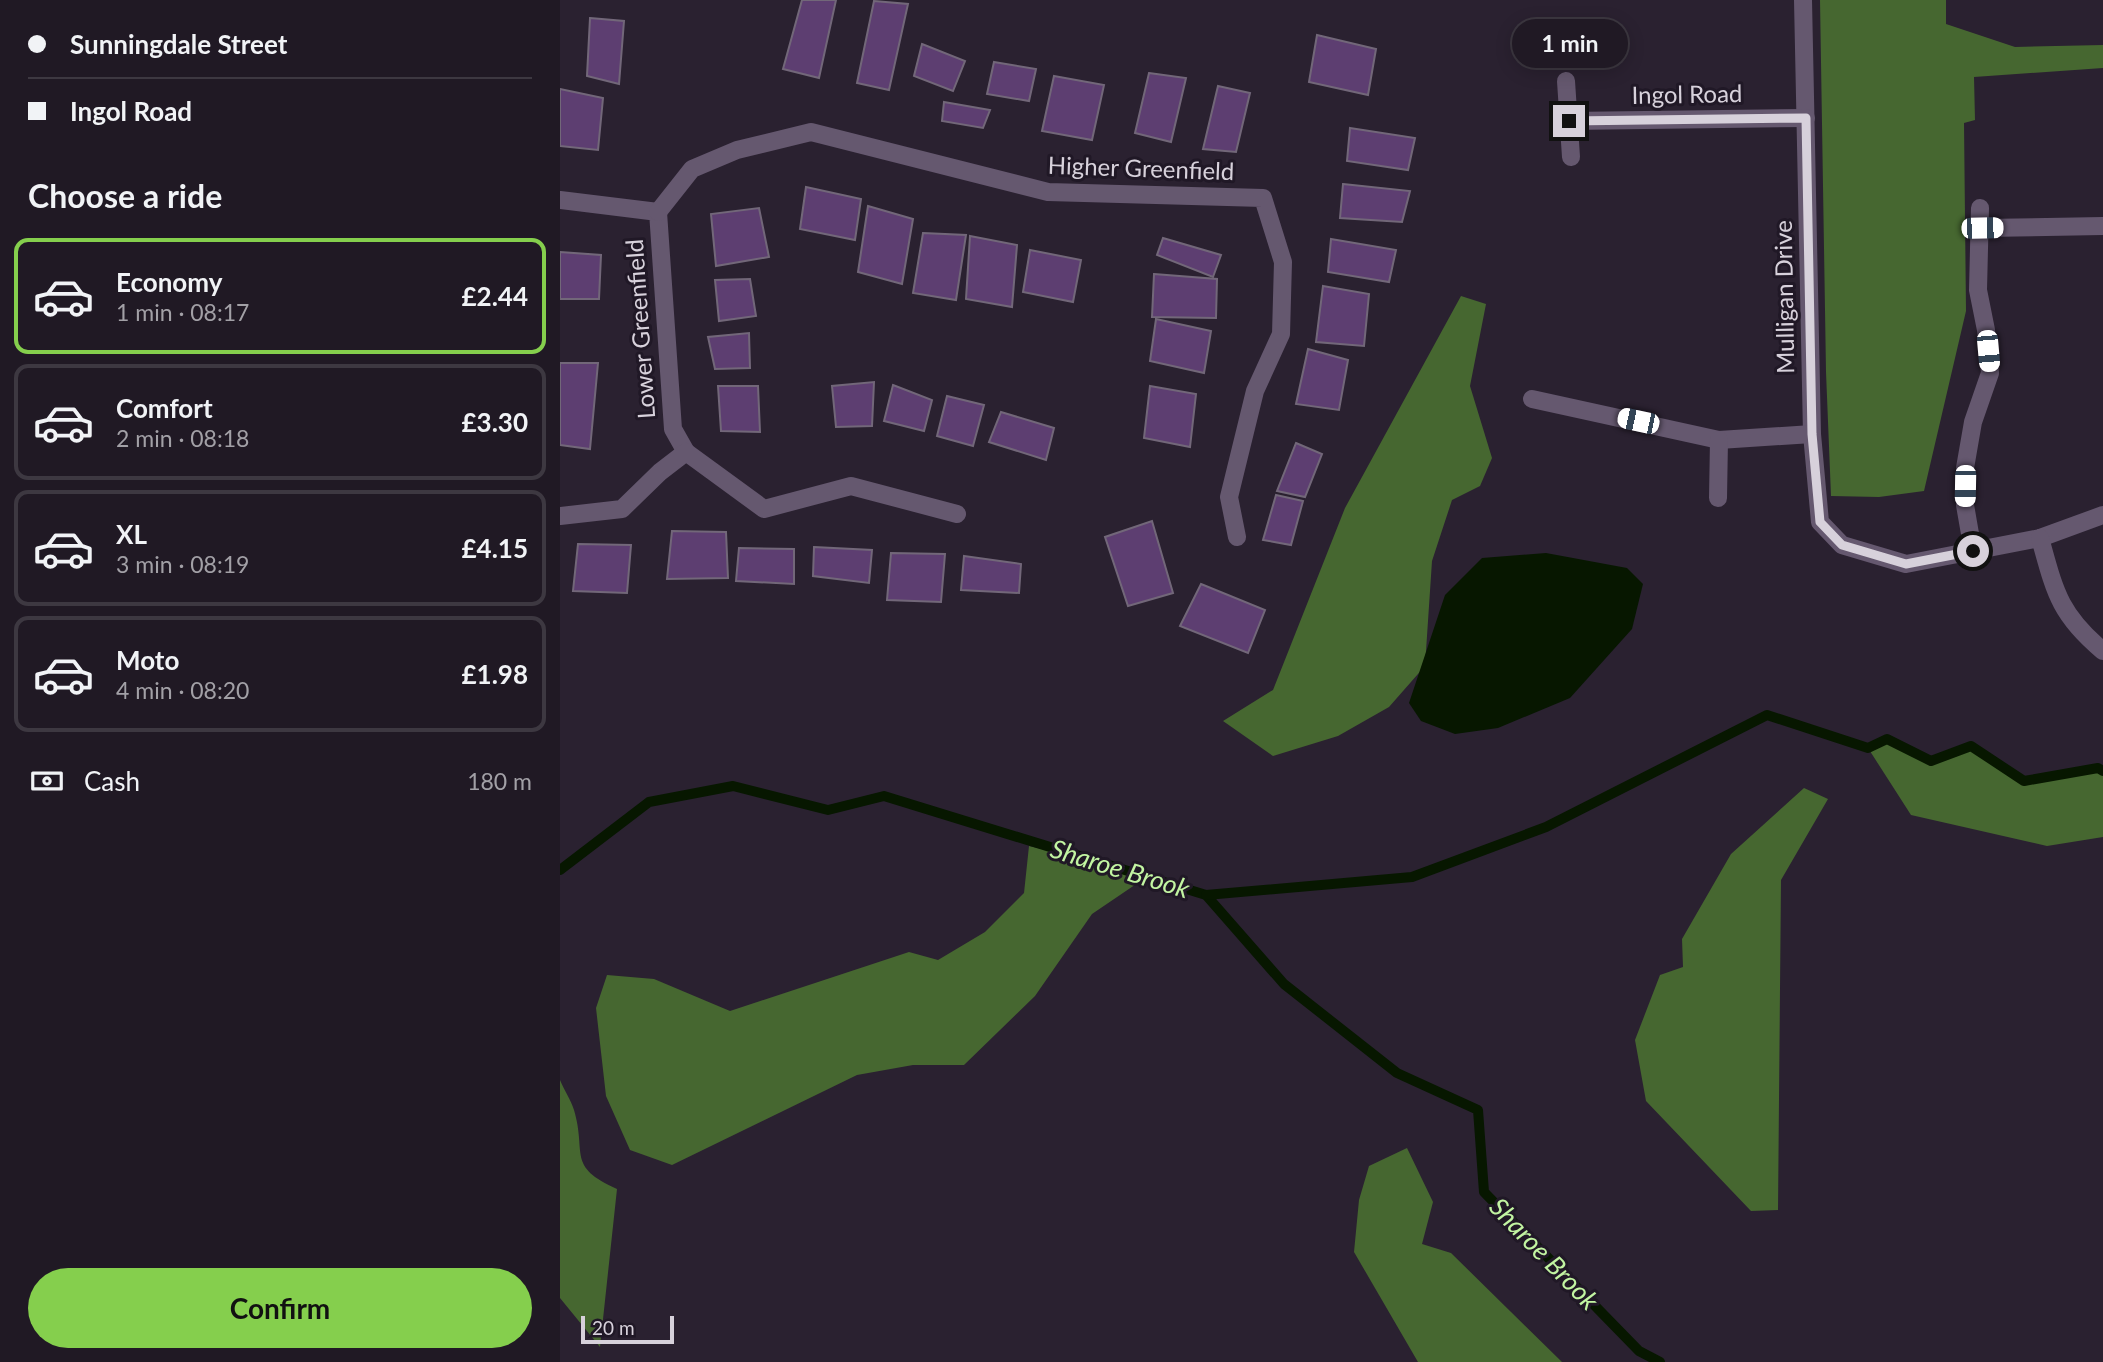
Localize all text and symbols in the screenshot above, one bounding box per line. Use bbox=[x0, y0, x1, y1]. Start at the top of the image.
callout: 1 min bbox=[1511, 19, 1627, 68]
text: Sunningdale Street bbox=[70, 28, 287, 60]
text: 1 min bbox=[1541, 29, 1599, 57]
street label: Ingol Road bbox=[1631, 78, 1743, 109]
text: Ingol Road bbox=[70, 95, 192, 127]
route end bbox=[1553, 105, 1585, 137]
street label: Higher Greenfield bbox=[1047, 150, 1235, 185]
text: Choose a ride bbox=[28, 176, 222, 215]
car bbox=[1961, 217, 2004, 239]
street label: Mulligan Drive bbox=[1768, 220, 1799, 374]
street label: Lower Greenfield bbox=[619, 238, 660, 420]
icon: car bbox=[32, 265, 95, 328]
text: Economy bbox=[116, 266, 222, 298]
text: £2.44 bbox=[462, 280, 528, 312]
text: 1 min · 08:17 bbox=[116, 298, 249, 326]
car bbox=[1976, 329, 2001, 373]
icon: car bbox=[32, 391, 95, 454]
text: Comfort bbox=[116, 392, 213, 424]
text: £3.30 bbox=[462, 406, 528, 438]
car bbox=[1616, 406, 1661, 436]
text: 2 min · 08:18 bbox=[116, 424, 249, 452]
car bbox=[1955, 465, 1976, 507]
icon: car bbox=[32, 517, 95, 580]
text: XL bbox=[116, 518, 147, 550]
text: £4.15 bbox=[462, 532, 528, 564]
route start bbox=[1957, 535, 1989, 567]
text: 3 min · 08:19 bbox=[116, 550, 249, 578]
icon: car bbox=[32, 643, 95, 706]
text: Moto bbox=[116, 644, 179, 676]
text: £1.98 bbox=[462, 658, 528, 690]
text: 4 min · 08:20 bbox=[116, 676, 249, 704]
icon: cash bbox=[28, 762, 66, 800]
text: Cash bbox=[84, 765, 140, 797]
text: 180 m bbox=[467, 767, 532, 795]
water label: Sharoe Brook bbox=[1047, 832, 1194, 905]
water label: Sharoe Brook bbox=[1483, 1191, 1607, 1317]
button: Confirm bbox=[28, 1268, 532, 1348]
scale bar bbox=[581, 1313, 674, 1345]
text: 20 m bbox=[592, 1316, 635, 1339]

